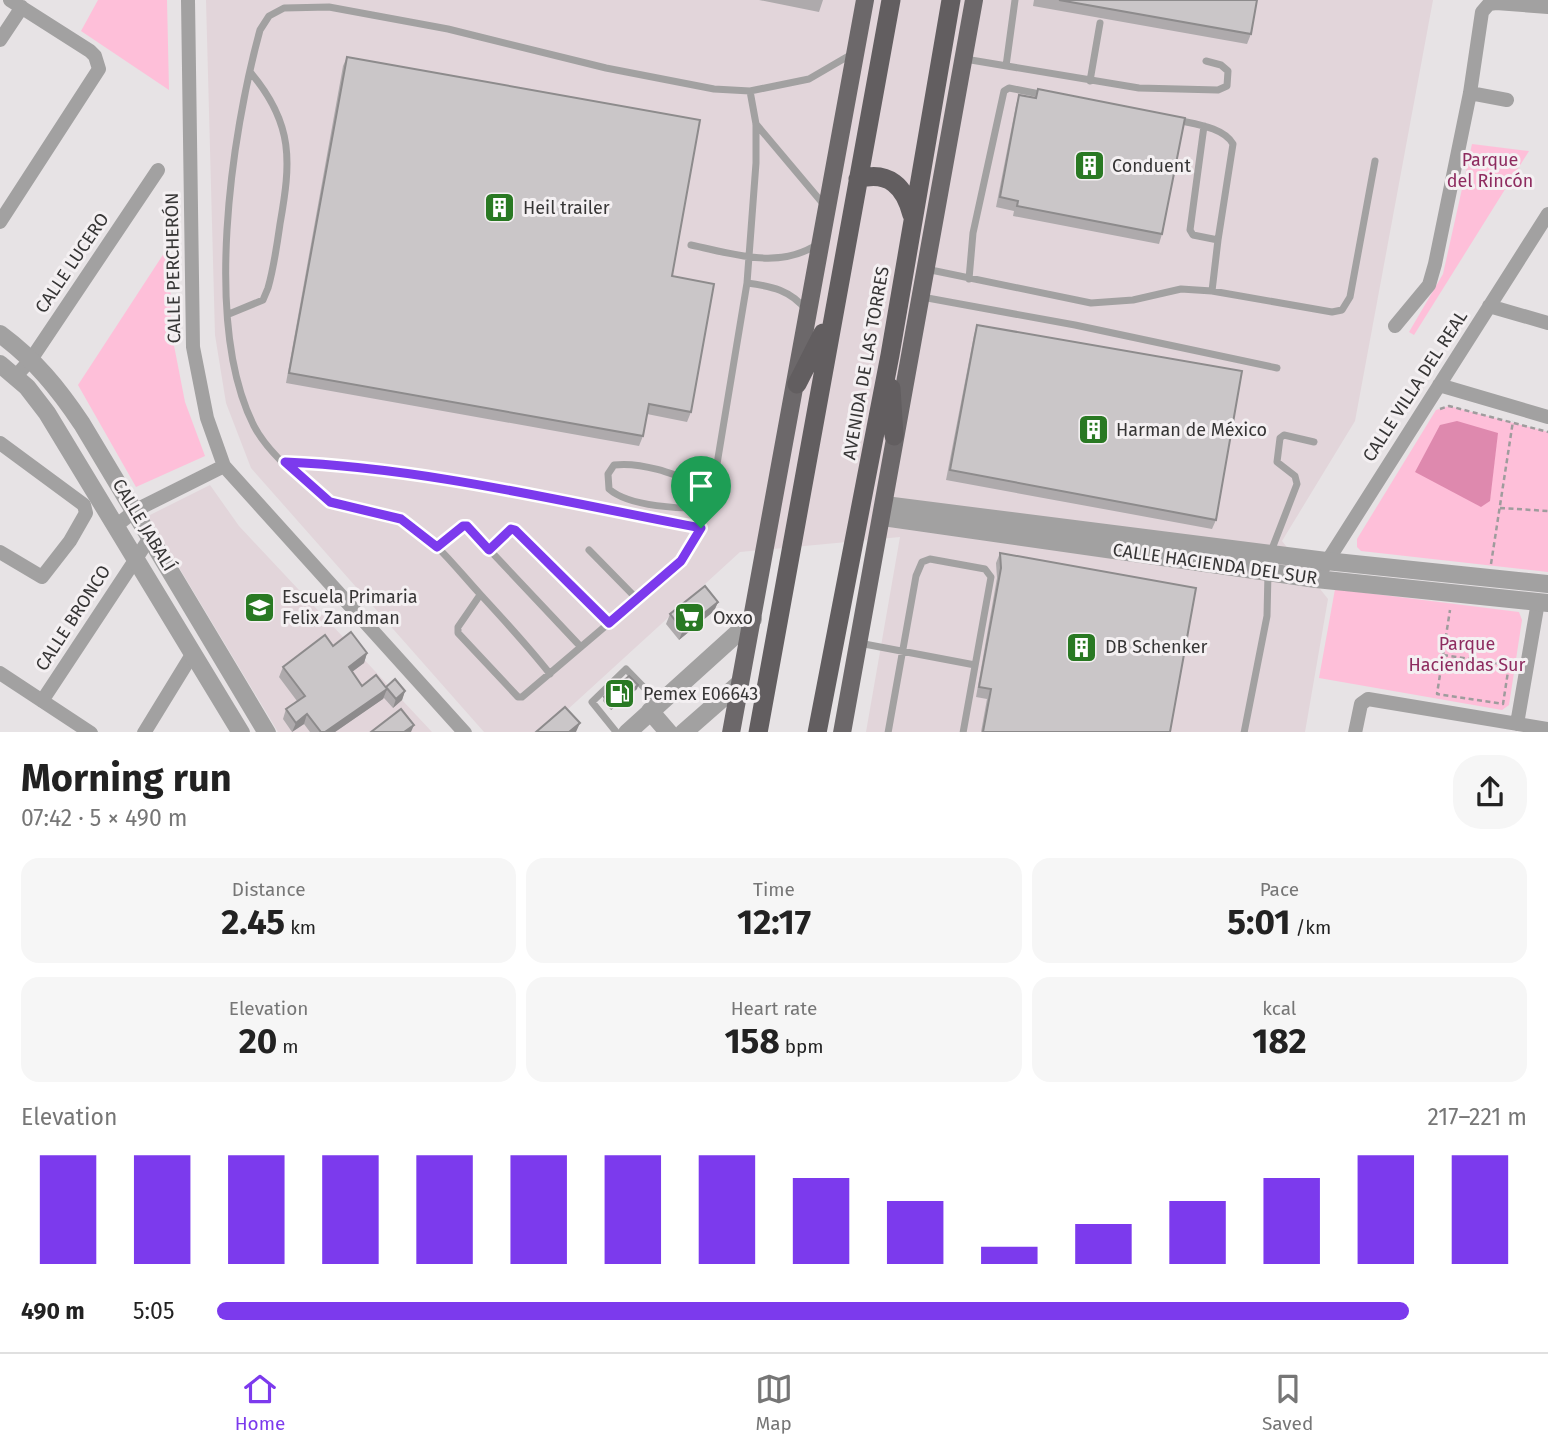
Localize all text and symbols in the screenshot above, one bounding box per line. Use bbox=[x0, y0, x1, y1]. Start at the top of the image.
building icon: Conduent bbox=[1072, 149, 1106, 183]
park label: Parque del Rincón bbox=[1447, 149, 1533, 192]
place label: Conduent bbox=[1112, 155, 1191, 177]
building icon: Heil trailer bbox=[483, 191, 517, 225]
street label: CALLE PERCHERÓN bbox=[161, 192, 185, 344]
place label: Heil trailer bbox=[523, 197, 610, 219]
street label: CALLE LUCERO bbox=[30, 209, 114, 317]
street label: AVENIDA DE LAS TORRES bbox=[838, 264, 894, 461]
street label: CALLE VILLA DEL REAL bbox=[1358, 306, 1472, 466]
building icon: Harman de México bbox=[1076, 413, 1110, 447]
place label: Harman de México bbox=[1116, 419, 1267, 441]
pin bbox=[671, 456, 731, 528]
icon: arrive bbox=[682, 467, 720, 505]
street label: CALLE JABALÍ bbox=[108, 474, 181, 575]
street label: CALLE HACIENDA DEL SUR bbox=[1111, 539, 1319, 589]
street label: CALLE BRONCO bbox=[31, 561, 115, 675]
place label: Escuela Primaria Felix Zandman bbox=[282, 586, 418, 629]
school or university icon: Escuela Primaria Felix Zandman bbox=[242, 590, 276, 624]
supermarket icon: Oxxo bbox=[673, 601, 707, 635]
place label: Oxxo bbox=[713, 607, 753, 629]
building icon: DB Schenker bbox=[1065, 630, 1099, 664]
park label: Parque Haciendas Sur bbox=[1409, 633, 1525, 676]
place label: DB Schenker bbox=[1105, 636, 1207, 658]
fuel station icon: Pemex E06643 bbox=[603, 677, 637, 711]
place label: Pemex E06643 bbox=[643, 683, 758, 705]
text: Morning run bbox=[21, 755, 232, 801]
button: share bbox=[1453, 755, 1527, 829]
text: 07:42 · 5 × 490 m bbox=[21, 804, 188, 832]
text: Distance bbox=[232, 878, 306, 901]
text: Time bbox=[753, 878, 795, 901]
text: Pace bbox=[1260, 878, 1299, 901]
text: 2.45 bbox=[221, 901, 285, 943]
text: 12:17 bbox=[737, 901, 811, 943]
text: 5:01 bbox=[1227, 901, 1290, 943]
text: km bbox=[285, 916, 316, 939]
text: /km bbox=[1290, 916, 1331, 939]
text: Elevation bbox=[229, 997, 308, 1020]
text: Heart rate bbox=[731, 997, 817, 1020]
text: kcal bbox=[1262, 997, 1296, 1020]
text: 20 bbox=[239, 1020, 277, 1062]
text: 158 bbox=[724, 1020, 780, 1062]
text: 182 bbox=[1252, 1020, 1306, 1062]
text: m bbox=[277, 1035, 299, 1058]
text: bpm bbox=[780, 1035, 824, 1058]
text: Elevation bbox=[21, 1103, 117, 1131]
text: 217–221 m bbox=[1428, 1103, 1527, 1131]
text: 490 m bbox=[21, 1297, 85, 1325]
text: 5:05 bbox=[133, 1297, 174, 1325]
tab: Home bbox=[235, 1370, 285, 1435]
tab: Map bbox=[755, 1370, 793, 1435]
tab: Saved bbox=[1262, 1370, 1313, 1435]

